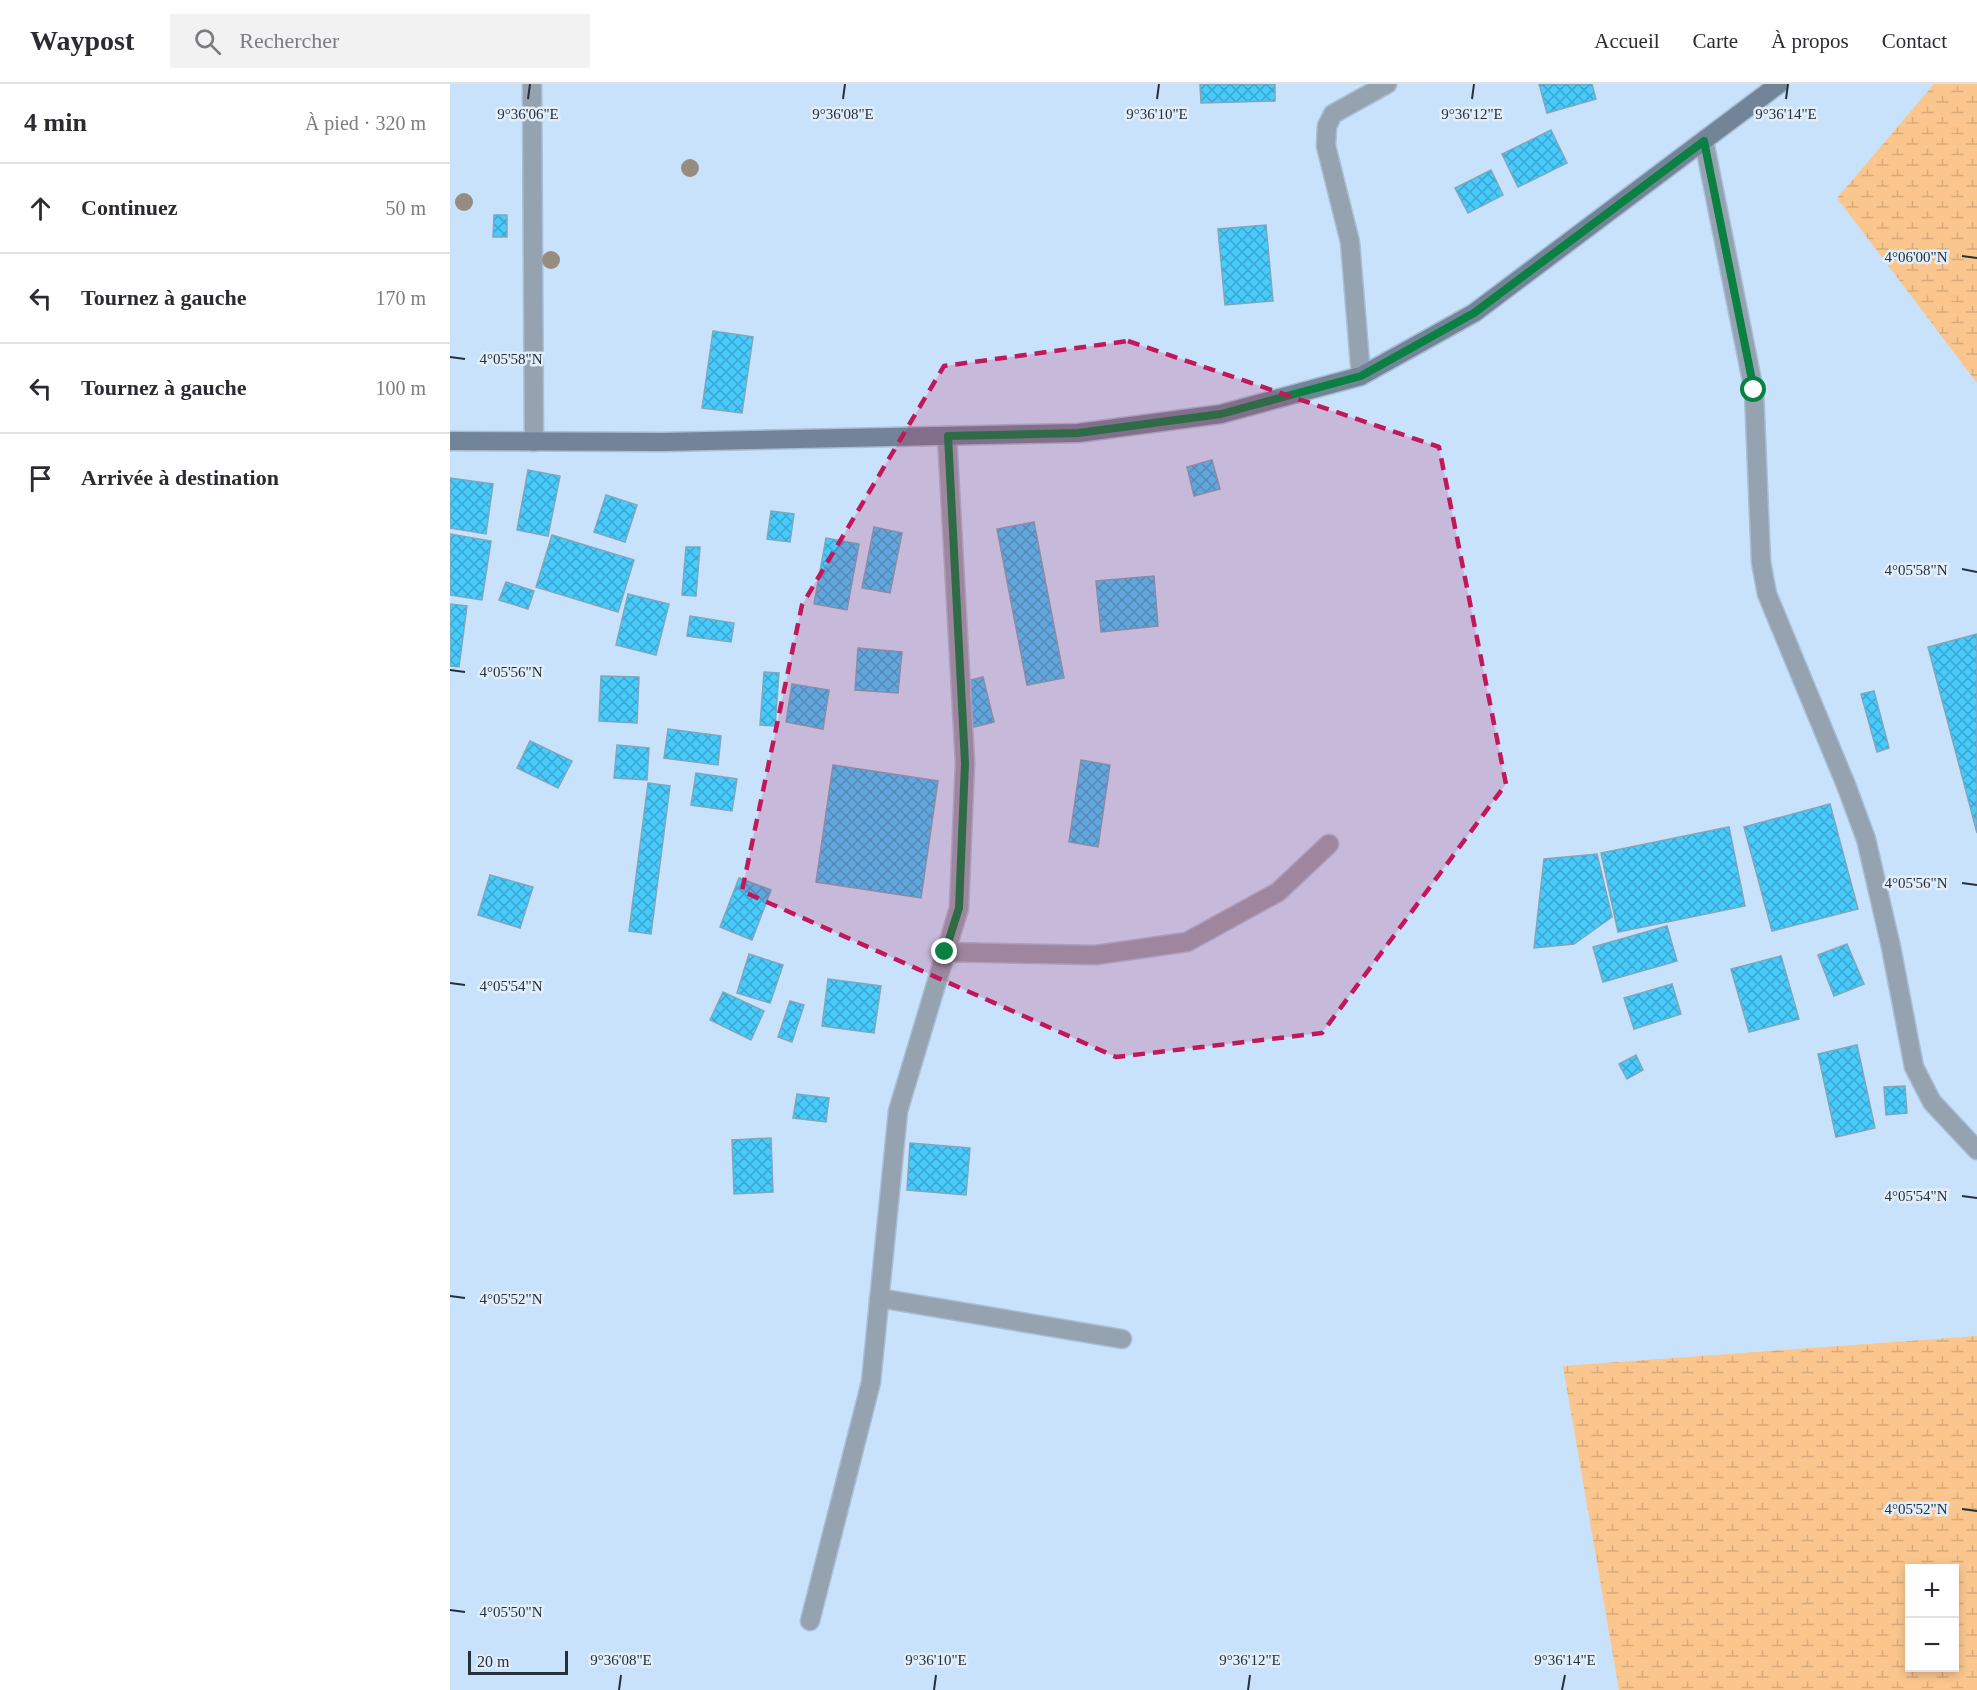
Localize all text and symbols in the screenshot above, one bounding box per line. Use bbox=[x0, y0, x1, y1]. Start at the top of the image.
search box bbox=[170, 14, 590, 68]
text: Waypost bbox=[30, 25, 134, 56]
icon: search bbox=[191, 25, 224, 58]
text: Rechercher bbox=[239, 28, 339, 53]
text: Accueil bbox=[1594, 29, 1660, 53]
text: Carte bbox=[1693, 29, 1738, 53]
text: À propos bbox=[1771, 29, 1849, 53]
text: Contact bbox=[1882, 29, 1947, 53]
text: 9°36'06"E bbox=[497, 106, 559, 122]
text: 9°36'08"E bbox=[812, 106, 874, 122]
text: 9°36'10"E bbox=[1126, 106, 1188, 122]
text: 9°36'12"E bbox=[1441, 106, 1503, 122]
text: 9°36'14"E bbox=[1755, 106, 1817, 122]
text: 4 min bbox=[24, 108, 87, 137]
text: À pied · 320 m bbox=[305, 112, 426, 134]
icon: ahead bbox=[24, 192, 57, 225]
text: Continuez bbox=[81, 195, 178, 220]
text: 50 m bbox=[385, 197, 426, 219]
text: 4°06'00"N bbox=[1884, 249, 1948, 265]
icon: left bbox=[24, 282, 57, 315]
text: Tournez à gauche bbox=[81, 285, 246, 310]
text: 170 m bbox=[375, 287, 426, 309]
text: 4°05'58"N bbox=[479, 351, 543, 367]
icon: left bbox=[24, 372, 57, 405]
text: Tournez à gauche bbox=[81, 375, 246, 400]
route start bbox=[1740, 376, 1766, 402]
text: 100 m bbox=[375, 377, 426, 399]
icon: arrive bbox=[24, 462, 57, 495]
text: Arrivée à destination bbox=[81, 465, 279, 490]
text: 4°05'58"N bbox=[1884, 562, 1948, 578]
text: 4°05'56"N bbox=[479, 664, 543, 680]
text: 4°05'56"N bbox=[1884, 875, 1948, 891]
route end bbox=[931, 938, 957, 964]
text: 4°05'54"N bbox=[479, 978, 543, 994]
text: 4°05'54"N bbox=[1884, 1188, 1948, 1204]
text: 4°05'52"N bbox=[479, 1291, 543, 1307]
text: 4°05'52"N bbox=[1884, 1501, 1948, 1517]
map controls bbox=[1905, 1564, 1959, 1672]
button: + bbox=[1905, 1564, 1959, 1618]
text: 4°05'50"N bbox=[479, 1604, 543, 1620]
button: − bbox=[1905, 1618, 1959, 1672]
scale bar bbox=[468, 1648, 568, 1676]
text: 9°36'08"E bbox=[590, 1652, 652, 1668]
text: 9°36'10"E bbox=[905, 1652, 967, 1668]
text: 9°36'12"E bbox=[1219, 1652, 1281, 1668]
text: 9°36'14"E bbox=[1534, 1652, 1596, 1668]
text: 20 m bbox=[477, 1653, 509, 1670]

